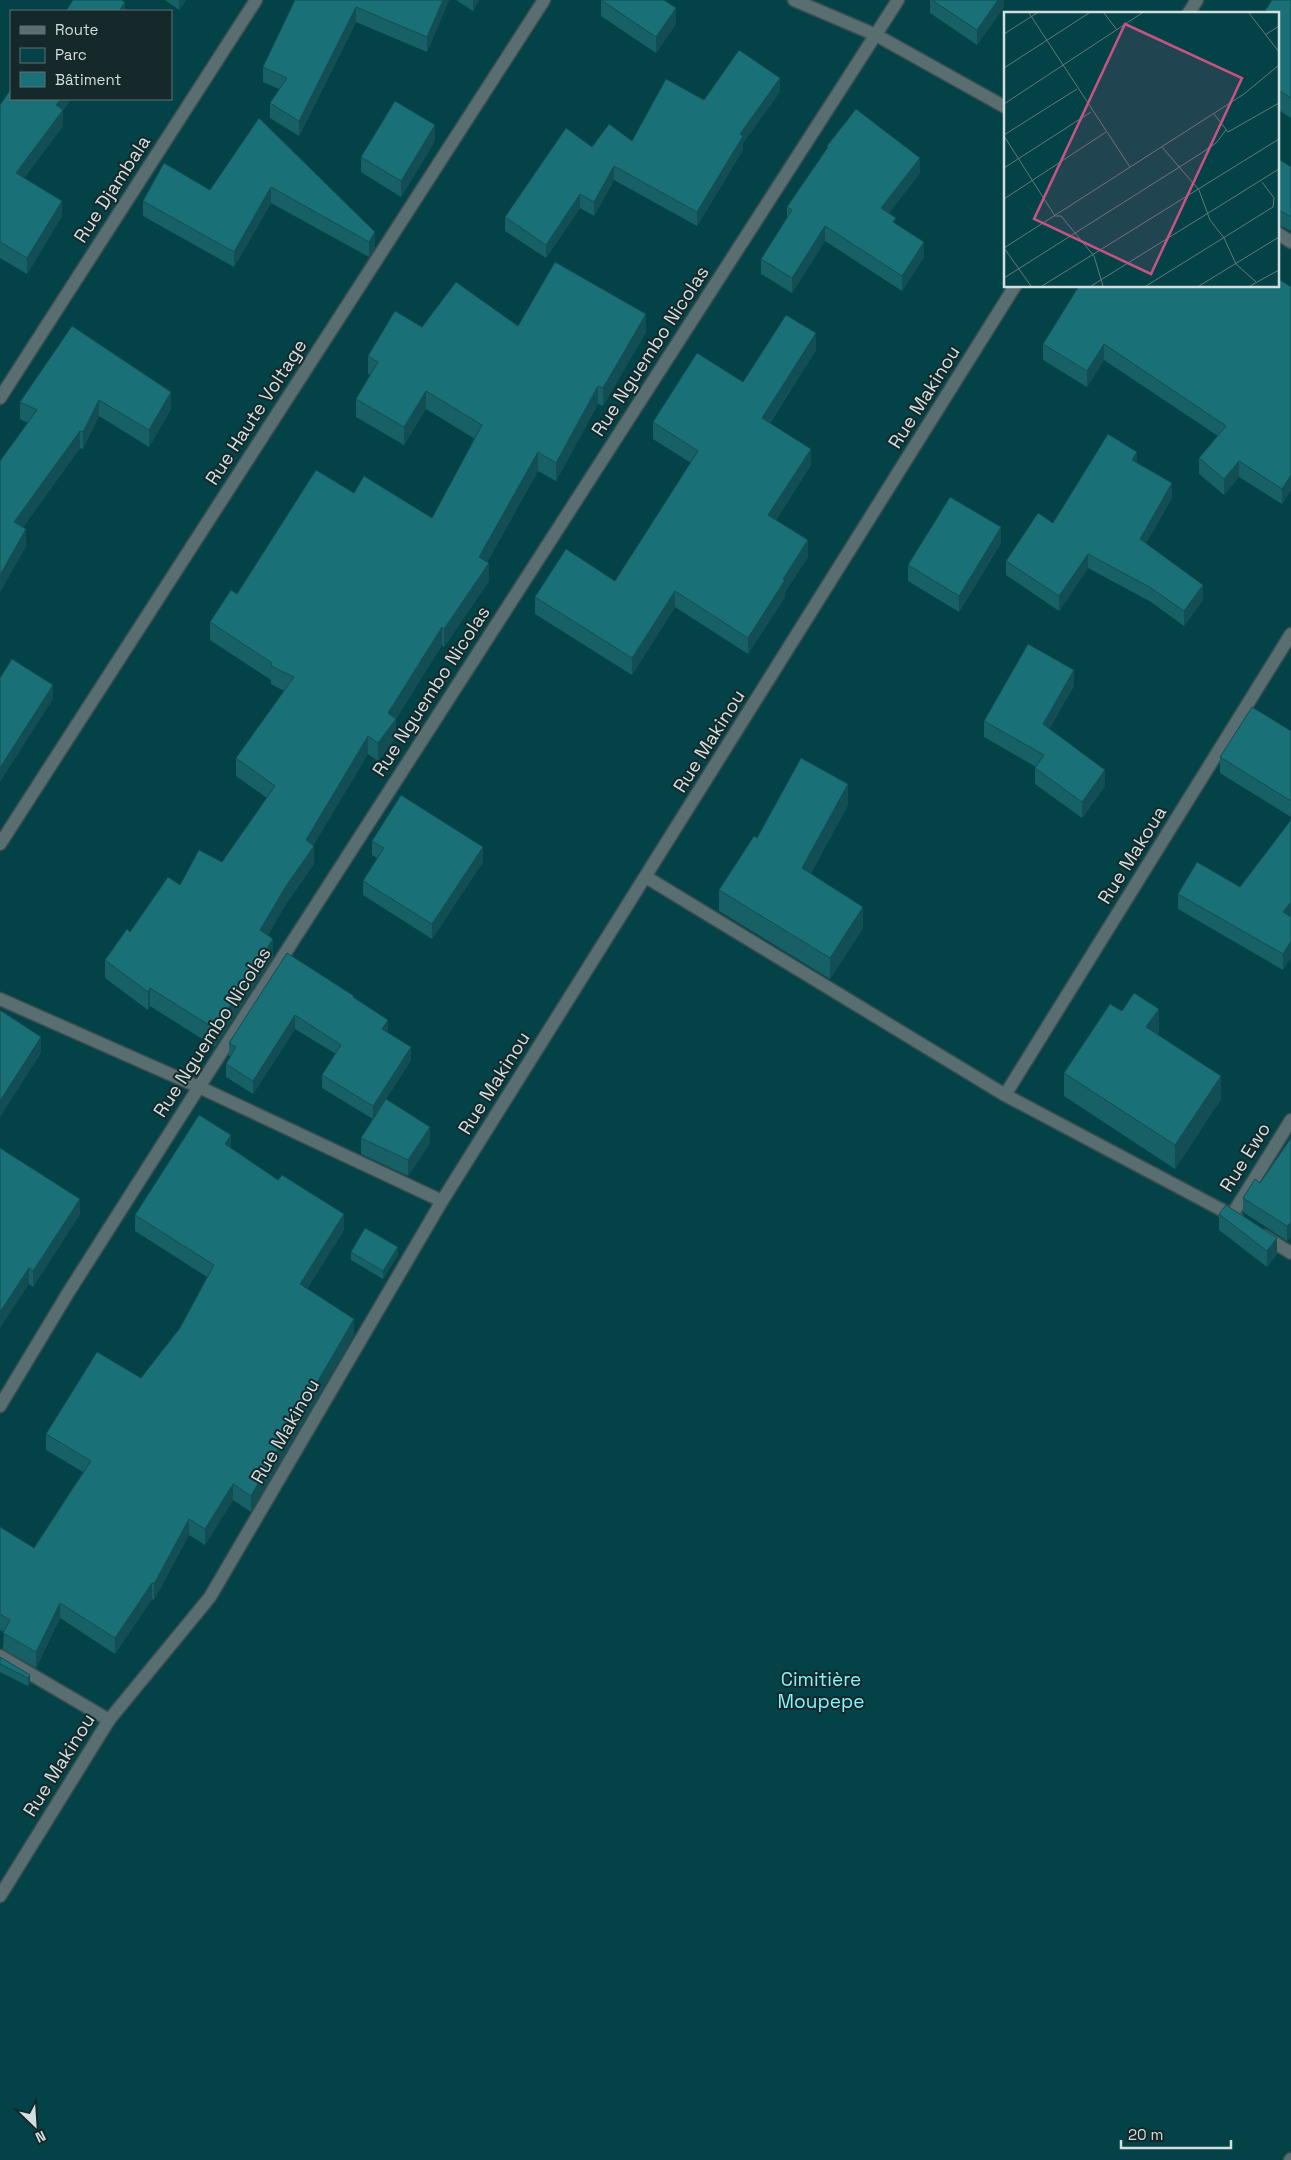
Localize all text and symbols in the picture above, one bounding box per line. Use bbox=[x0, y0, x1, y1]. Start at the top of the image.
legend bbox=[10, 10, 172, 100]
inset map bbox=[1004, 12, 1278, 288]
text: Route bbox=[55, 20, 99, 39]
text: Parc bbox=[55, 45, 87, 64]
text: Bâtiment bbox=[55, 70, 121, 89]
street label: Rue Djambala bbox=[68, 131, 156, 247]
street label: Rue Nguembo Nicolas bbox=[585, 261, 715, 441]
street label: Rue Haute Voltage bbox=[199, 334, 313, 490]
street label: Rue Makinou bbox=[882, 341, 966, 453]
street label: Rue Nguembo Nicolas bbox=[366, 601, 496, 781]
street label: Rue Makinou bbox=[667, 685, 751, 797]
street label: Rue Makoua bbox=[1092, 801, 1172, 909]
street label: Rue Nguembo Nicolas bbox=[147, 942, 277, 1122]
street label: Rue Makinou bbox=[452, 1027, 536, 1139]
street label: Rue Ewo bbox=[1214, 1118, 1276, 1196]
street label: Rue Makinou bbox=[245, 1374, 325, 1488]
park label: Cimitière Moupepe bbox=[778, 1667, 864, 1714]
street label: Rue Makinou bbox=[17, 1709, 101, 1821]
north arrow bbox=[10, 2100, 60, 2150]
scale bar bbox=[1121, 2118, 1231, 2150]
text: 20 m bbox=[1128, 2125, 1163, 2144]
text: N bbox=[32, 2127, 49, 2147]

